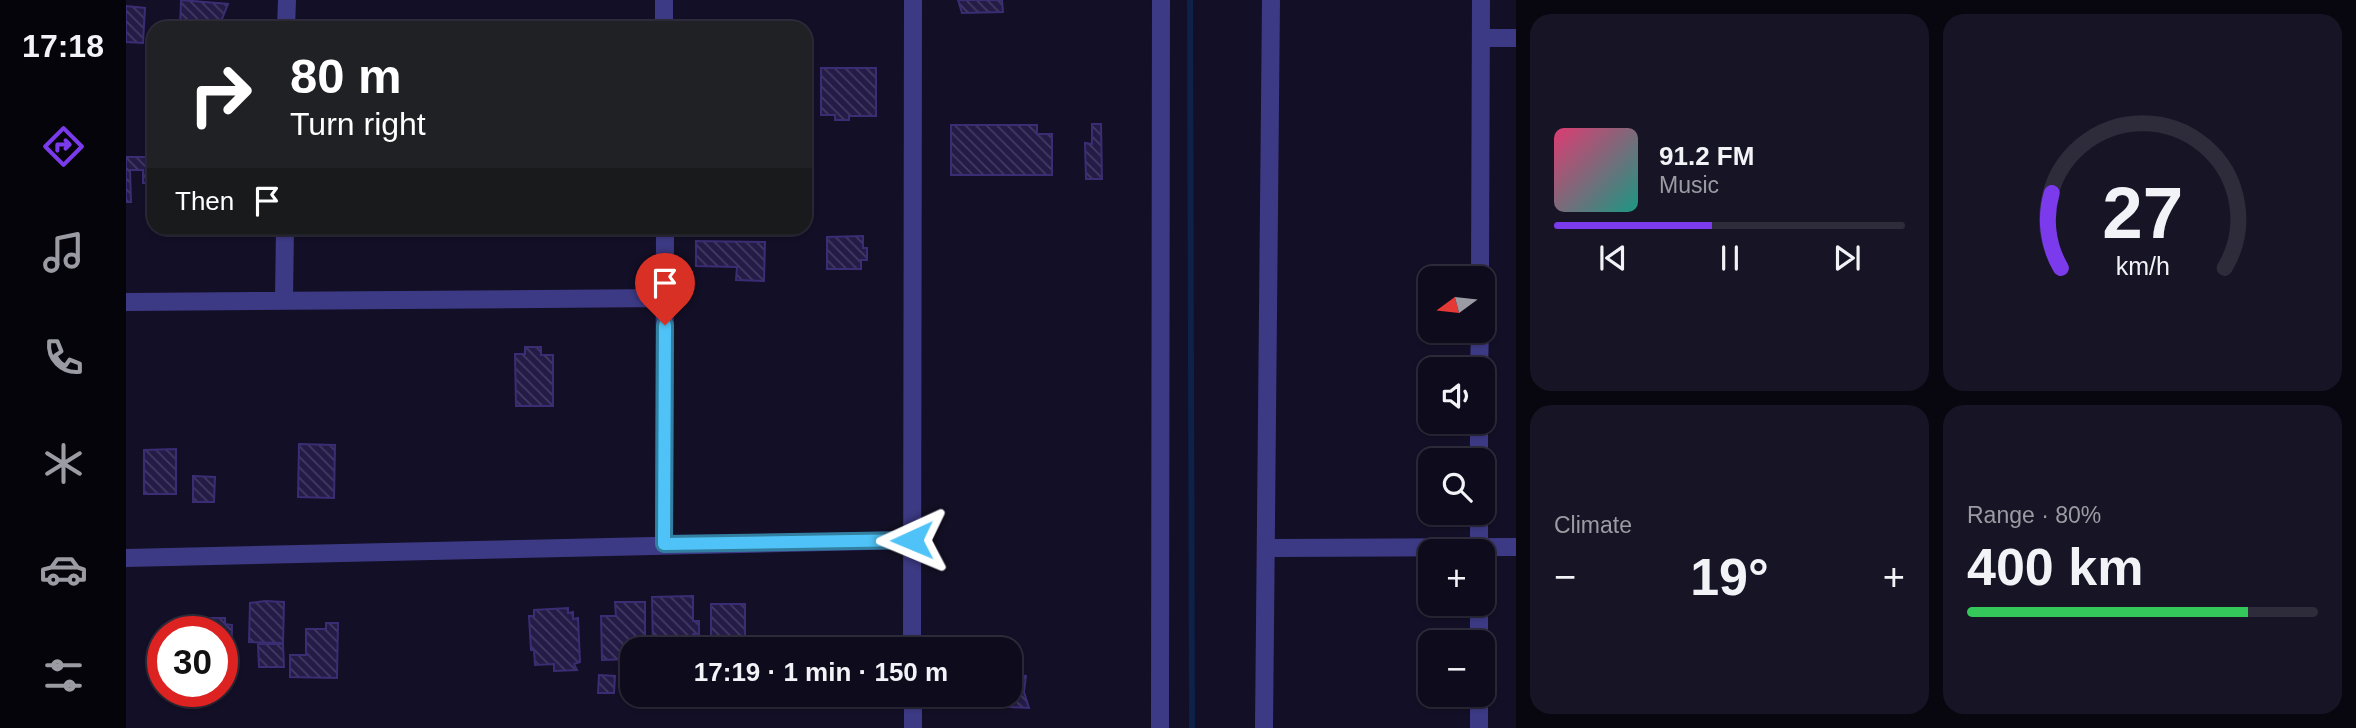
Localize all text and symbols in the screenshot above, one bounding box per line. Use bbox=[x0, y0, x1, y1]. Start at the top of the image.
text: 17:18 bbox=[22, 28, 104, 64]
icon: right bbox=[175, 49, 266, 140]
text: 80 m bbox=[290, 49, 402, 103]
text: Turn right bbox=[290, 106, 426, 142]
icon: directions bbox=[39, 122, 88, 171]
text: 91.2 FM bbox=[1659, 141, 1754, 171]
text: Music bbox=[1659, 172, 1719, 198]
text: 27 bbox=[2102, 173, 2183, 254]
icon: arrive bbox=[248, 182, 286, 220]
text: Then bbox=[175, 186, 234, 216]
icon: music bbox=[39, 228, 88, 277]
icon: previous bbox=[1594, 239, 1632, 277]
icon: pause bbox=[1711, 239, 1749, 277]
icon: next bbox=[1828, 239, 1866, 277]
text: km/h bbox=[2115, 252, 2170, 280]
pin bbox=[635, 253, 695, 325]
icon: arrive bbox=[646, 264, 684, 302]
north arrow bbox=[1418, 266, 1494, 343]
map controls bbox=[1418, 266, 1495, 707]
icon: phone bbox=[39, 333, 88, 382]
button: sound bbox=[1418, 357, 1495, 434]
icon: climate bbox=[39, 439, 88, 488]
button: search bbox=[1418, 448, 1495, 525]
text: Range · 80% bbox=[1967, 502, 2101, 528]
position arrow bbox=[875, 503, 949, 577]
text: Climate bbox=[1554, 512, 1632, 538]
text: 400 km bbox=[1967, 538, 2143, 596]
button: + bbox=[1418, 539, 1495, 616]
icon: car bbox=[39, 545, 88, 594]
text: 19° bbox=[1690, 548, 1769, 606]
text: − bbox=[1554, 556, 1576, 598]
text: + bbox=[1883, 556, 1905, 598]
speed limit sign: 30 bbox=[147, 616, 238, 707]
button: − bbox=[1418, 630, 1495, 707]
icon: filters bbox=[39, 651, 88, 700]
text: 17:19 · 1 min · 150 m bbox=[694, 657, 948, 687]

